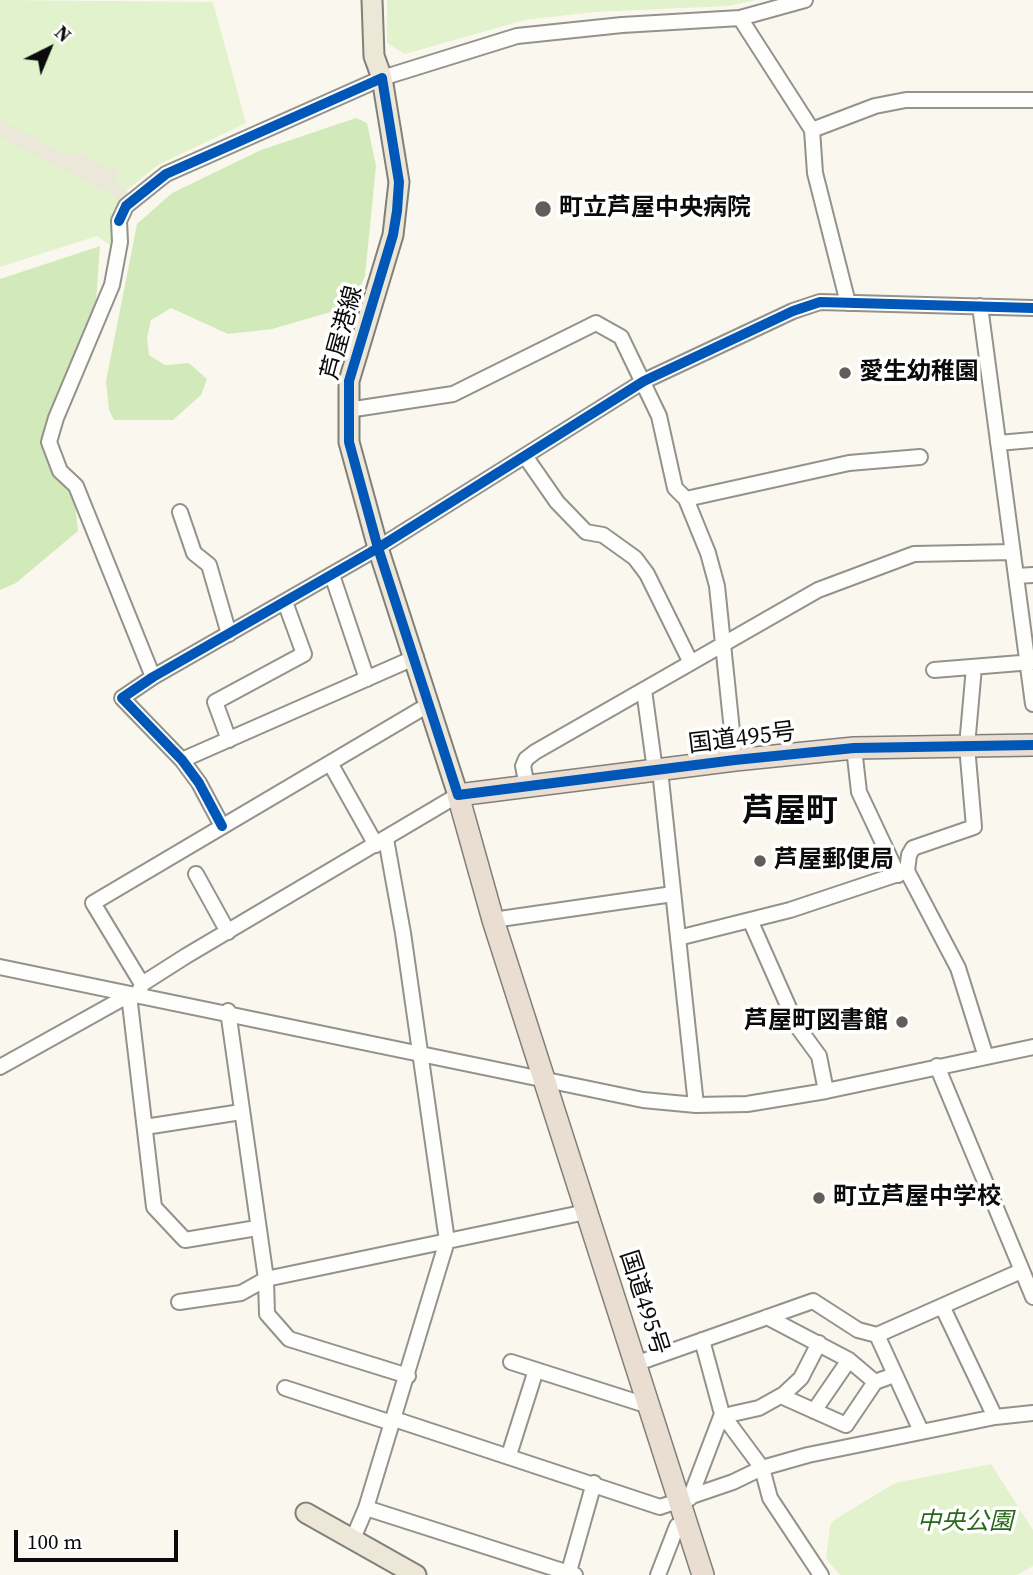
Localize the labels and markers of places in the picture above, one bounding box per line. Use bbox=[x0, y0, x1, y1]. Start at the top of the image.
place label: 町立芦屋中央病院 bbox=[559, 195, 751, 223]
marker: 町立芦屋中央病院 bbox=[533, 199, 553, 219]
place label: 愛生幼稚園 bbox=[859, 359, 979, 387]
marker: 愛生幼稚園 bbox=[837, 365, 853, 381]
place label: 芦屋郵便局 bbox=[774, 847, 894, 875]
marker: 芦屋郵便局 bbox=[752, 853, 768, 869]
place label: 芦屋町図書館 bbox=[744, 1008, 888, 1036]
marker: 芦屋町図書館 bbox=[894, 1014, 910, 1030]
place label: 町立芦屋中学校 bbox=[833, 1184, 1001, 1212]
marker: 町立芦屋中学校 bbox=[811, 1190, 827, 1206]

